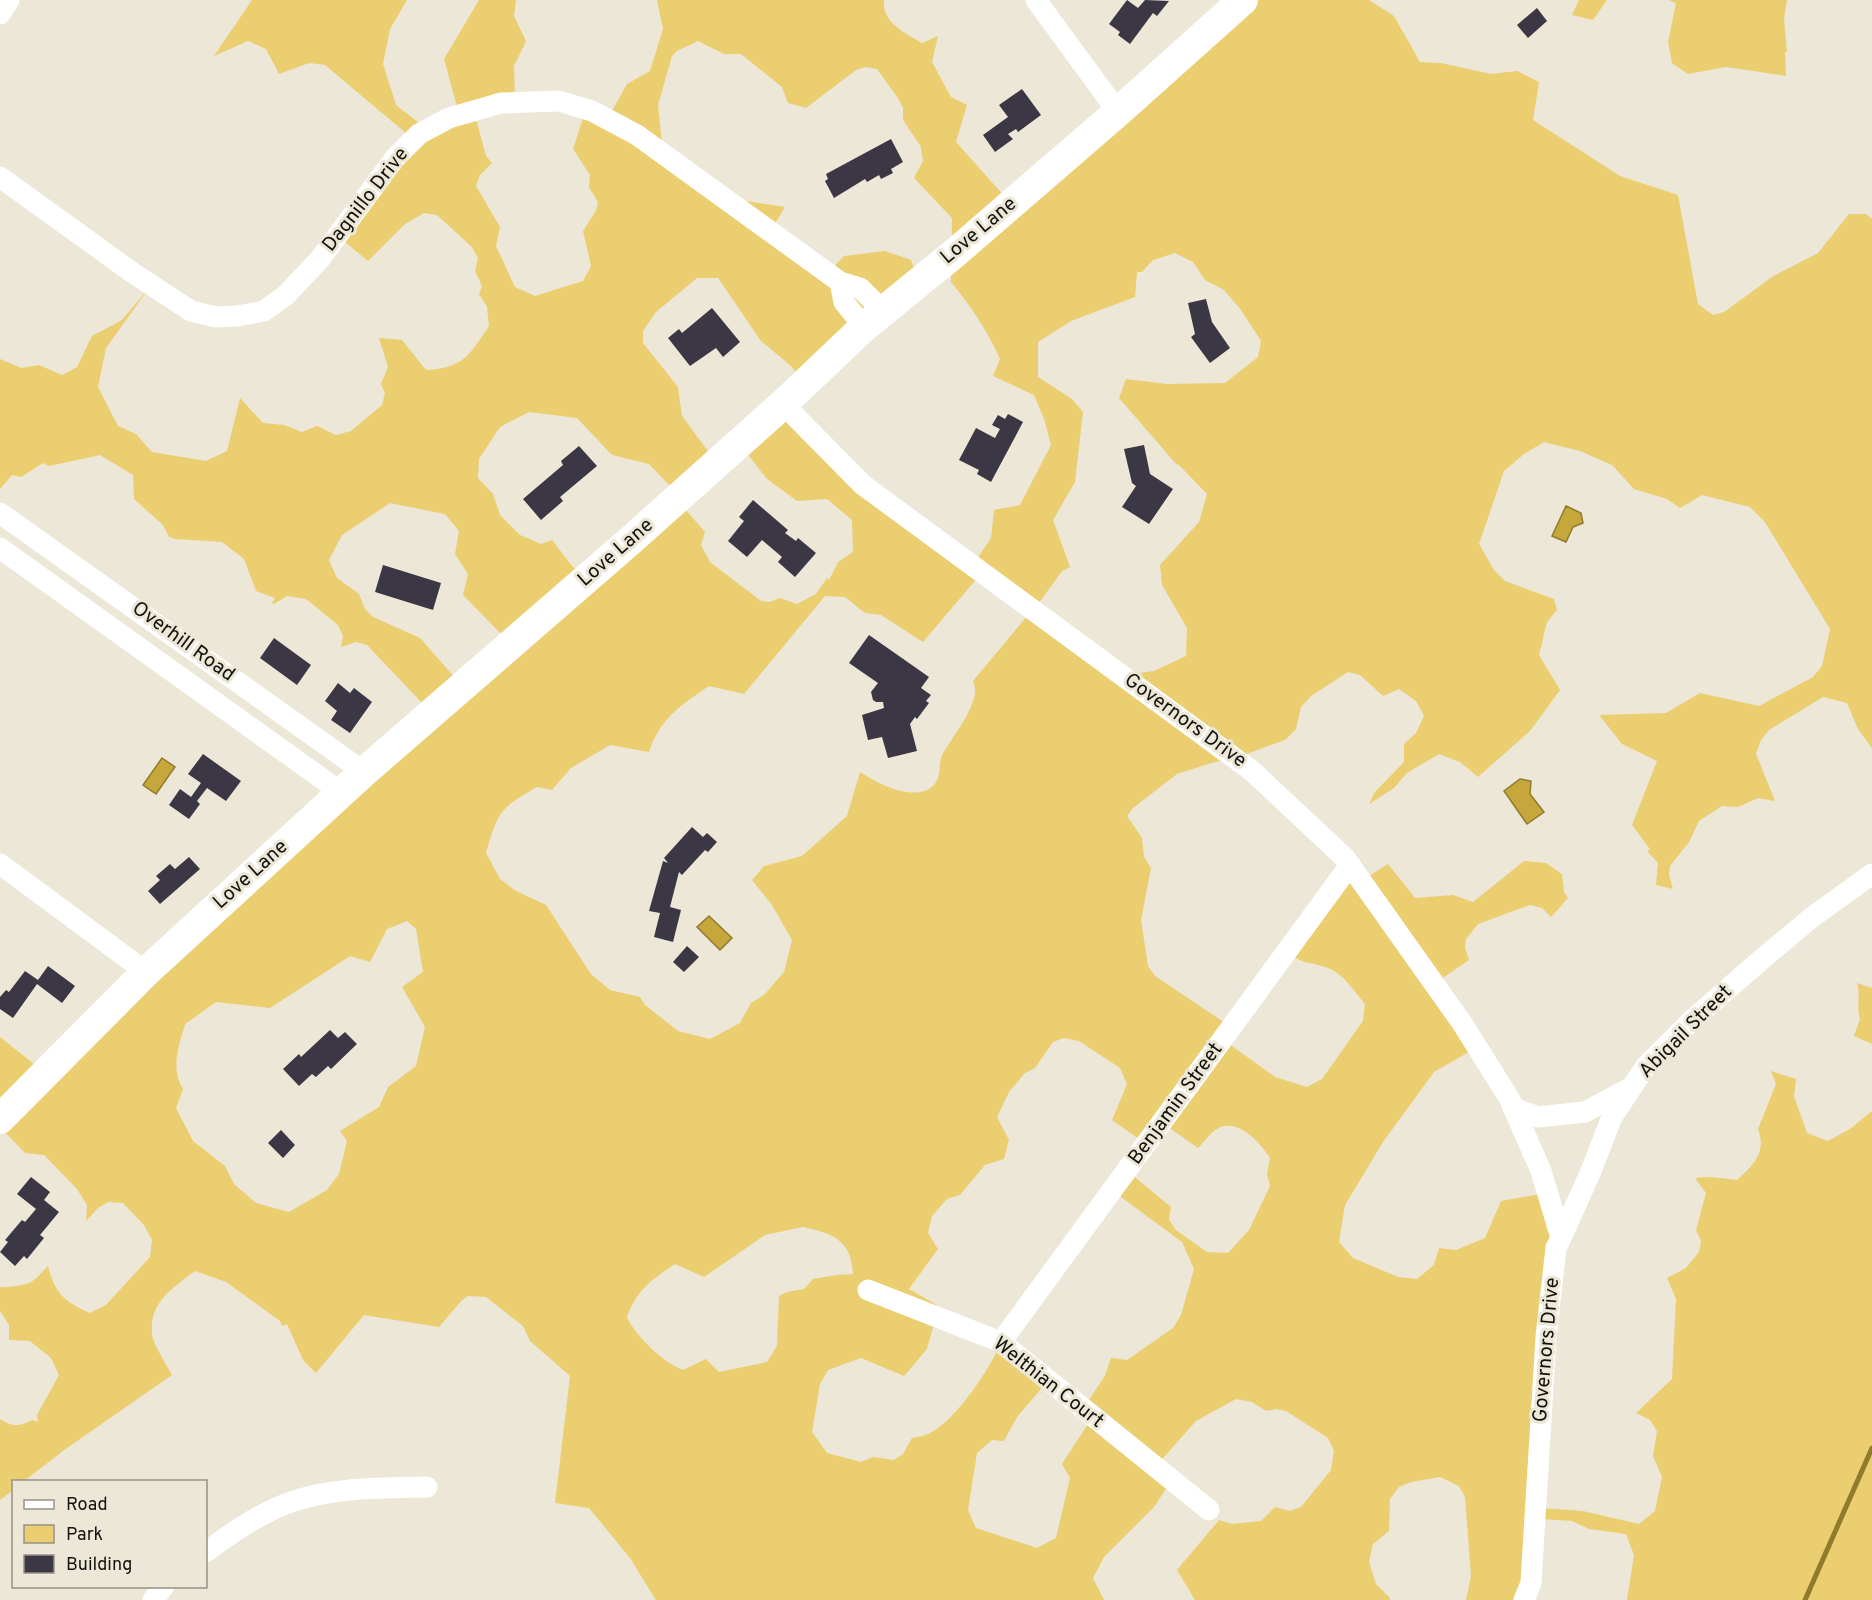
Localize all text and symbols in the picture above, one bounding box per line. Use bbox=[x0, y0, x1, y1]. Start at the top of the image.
street label: Dagnillo Drive bbox=[317, 143, 415, 257]
street label: Love Lane bbox=[935, 191, 1023, 271]
street label: Love Lane bbox=[573, 513, 659, 593]
street label: Overhill Road bbox=[126, 596, 240, 688]
street label: Governors Drive bbox=[1119, 668, 1251, 774]
street label: Love Lane bbox=[208, 835, 294, 915]
street label: Abigail Street bbox=[1634, 980, 1738, 1084]
street label: Benjamin Street bbox=[1123, 1038, 1229, 1170]
street label: Governors Drive bbox=[1528, 1277, 1566, 1423]
street label: Welthian Court bbox=[987, 1332, 1109, 1434]
legend bbox=[12, 1480, 207, 1588]
text: Road bbox=[66, 1494, 108, 1517]
text: Park bbox=[66, 1524, 103, 1547]
text: Building bbox=[66, 1554, 132, 1577]

